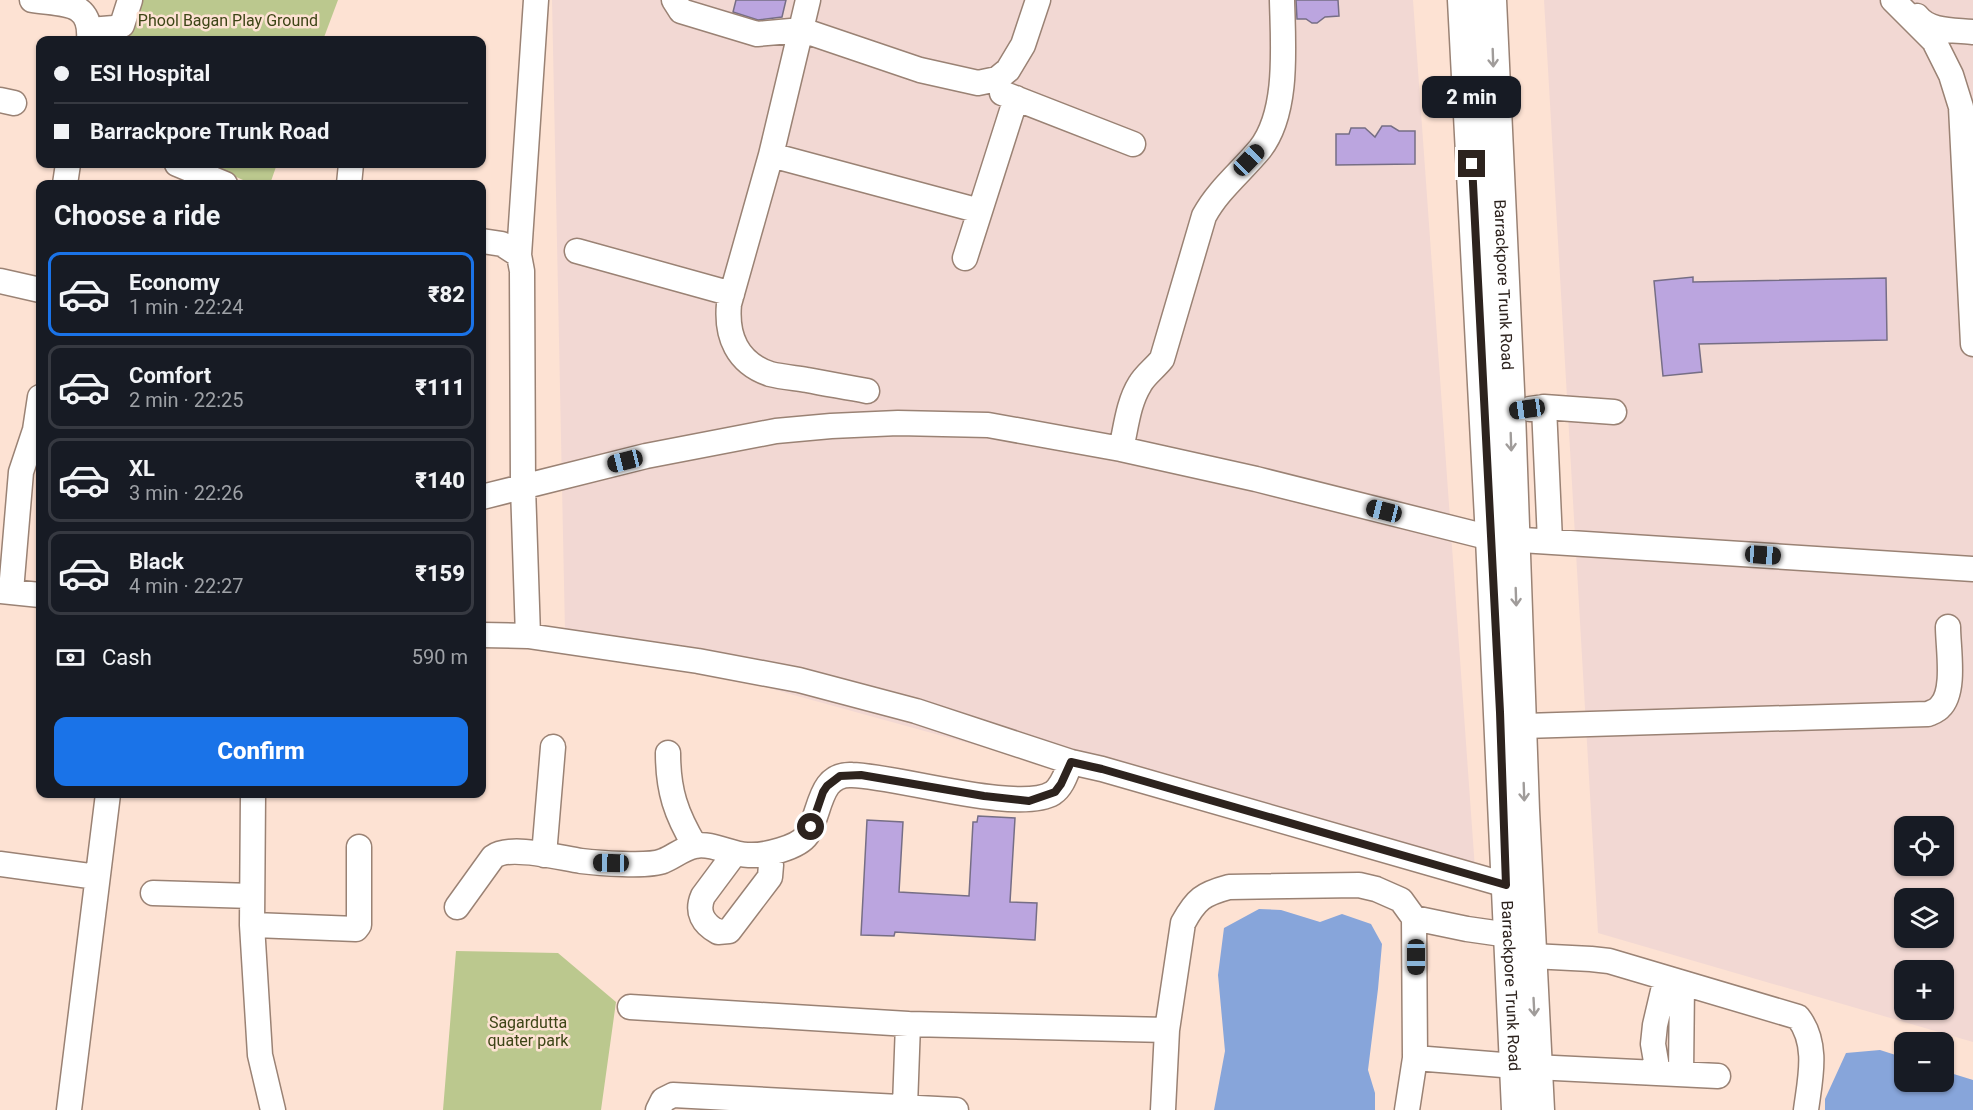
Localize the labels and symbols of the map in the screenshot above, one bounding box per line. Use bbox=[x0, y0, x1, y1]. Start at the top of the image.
park label: Phool Bagan Play Ground bbox=[138, 11, 318, 30]
one-way arrow bbox=[1487, 48, 1498, 68]
callout: 2 min bbox=[1422, 77, 1522, 119]
car bbox=[1230, 141, 1268, 179]
route end bbox=[1458, 150, 1485, 177]
street label: Barrackpore Trunk Road bbox=[1491, 199, 1518, 370]
car bbox=[1508, 398, 1546, 420]
one-way arrow bbox=[1505, 432, 1516, 452]
car bbox=[605, 448, 645, 474]
car bbox=[1364, 498, 1404, 524]
car bbox=[1744, 545, 1782, 565]
one-way arrow bbox=[1511, 586, 1522, 606]
one-way arrow bbox=[1518, 781, 1529, 801]
route start bbox=[797, 813, 824, 840]
car bbox=[593, 854, 629, 872]
street label: Barrackpore Trunk Road bbox=[1498, 900, 1525, 1072]
car bbox=[1407, 939, 1425, 975]
one-way arrow bbox=[1529, 997, 1540, 1017]
park label: Sagardutta quater park bbox=[488, 1013, 569, 1050]

